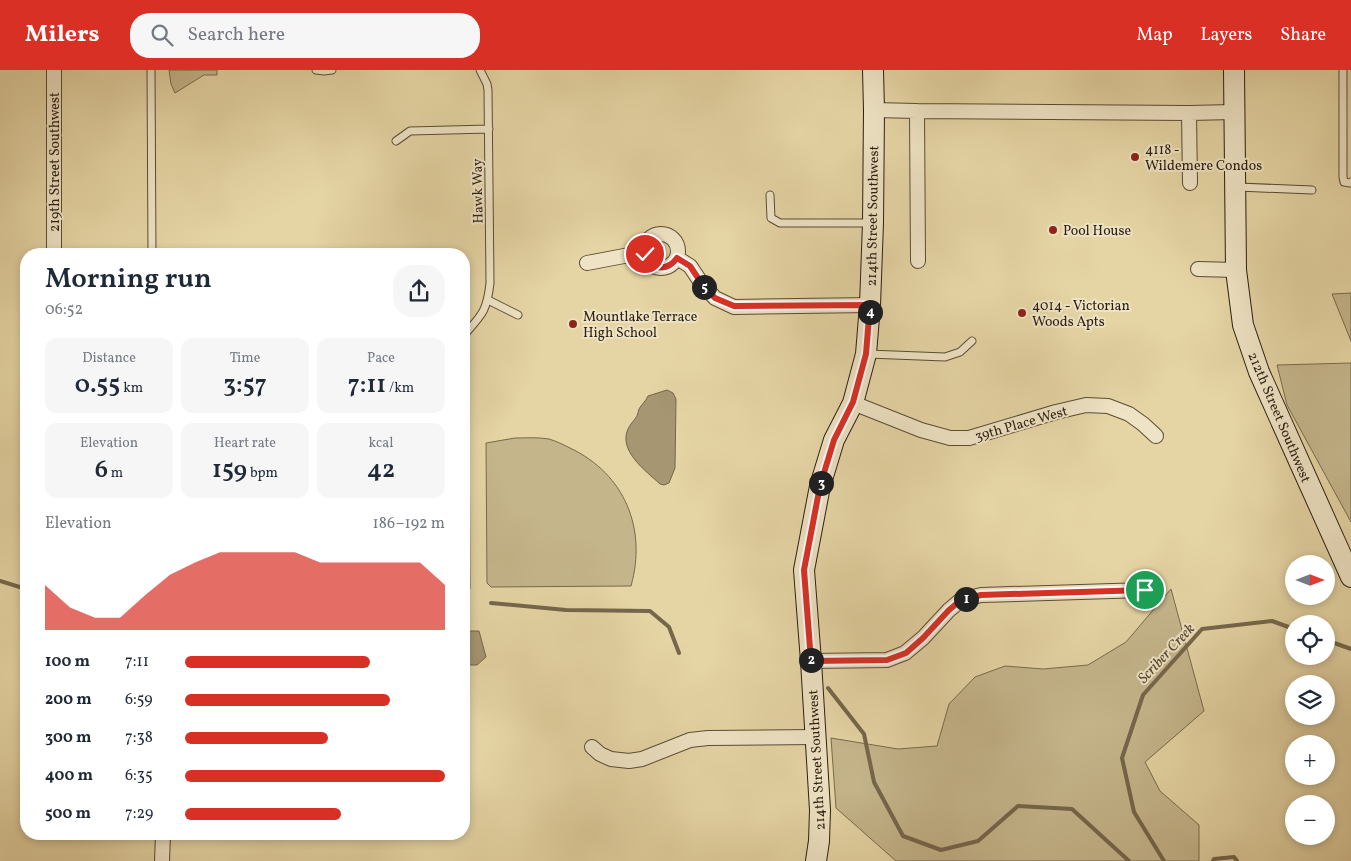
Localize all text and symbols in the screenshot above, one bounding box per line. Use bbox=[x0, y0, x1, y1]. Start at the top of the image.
search box bbox=[130, 13, 480, 58]
text: Milers bbox=[25, 18, 100, 52]
icon: search bbox=[148, 21, 176, 49]
text: Search here bbox=[188, 22, 285, 48]
text: Map bbox=[1136, 23, 1172, 48]
text: Layers bbox=[1200, 23, 1252, 48]
text: Share bbox=[1280, 23, 1326, 48]
street label: 219th Street Southwest bbox=[46, 92, 65, 232]
place label: 4118 - Wildemere Condos bbox=[1145, 141, 1262, 176]
street label: 214th Street Southwest bbox=[863, 145, 884, 287]
marker: 4118 - Wildemere Condos bbox=[1129, 151, 1141, 163]
street label: Hawk Way bbox=[468, 158, 489, 224]
place label: Pool House bbox=[1063, 222, 1131, 241]
marker: Pool House bbox=[1047, 224, 1059, 236]
pin bbox=[624, 233, 666, 275]
icon: check bbox=[631, 240, 659, 268]
text: Morning run bbox=[45, 260, 212, 299]
button: share bbox=[393, 265, 445, 317]
pin: 5 bbox=[692, 274, 716, 300]
text: 5 bbox=[701, 278, 708, 297]
place label: 4014 - Victorian Woods Apts bbox=[1032, 297, 1130, 332]
text: 06:52 bbox=[45, 299, 83, 321]
pin: 4 bbox=[858, 300, 882, 324]
text: 4 bbox=[866, 303, 875, 322]
marker: 4014 - Victorian Woods Apts bbox=[1016, 307, 1028, 319]
place label: Mountlake Terrace High School bbox=[583, 308, 698, 343]
marker: Mountlake Terrace High School bbox=[567, 318, 579, 330]
text: Distance bbox=[82, 349, 136, 368]
text: Time bbox=[230, 349, 260, 368]
text: Pace bbox=[367, 349, 395, 368]
street label: 212th Street Southwest bbox=[1243, 349, 1315, 486]
text: 0.55 bbox=[75, 368, 120, 403]
text: 3:57 bbox=[223, 368, 267, 403]
text: 7:11 bbox=[348, 368, 386, 403]
text: km bbox=[120, 379, 143, 398]
text: /km bbox=[386, 379, 414, 398]
street label: 39th Place West bbox=[973, 402, 1070, 447]
text: Elevation bbox=[80, 434, 138, 453]
text: Heart rate bbox=[214, 434, 276, 453]
text: kcal bbox=[369, 434, 393, 453]
text: 6 bbox=[95, 453, 108, 488]
text: 159 bbox=[212, 453, 247, 488]
text: 42 bbox=[367, 453, 395, 488]
text: m bbox=[108, 464, 123, 483]
text: bpm bbox=[247, 464, 278, 483]
pin: 3 bbox=[808, 470, 834, 496]
text: 3 bbox=[818, 474, 825, 493]
text: Elevation bbox=[45, 513, 112, 535]
text: 186–192 m bbox=[373, 513, 445, 535]
north arrow bbox=[1285, 555, 1335, 605]
map controls bbox=[1285, 555, 1335, 845]
pin bbox=[1124, 569, 1166, 611]
icon: arrive bbox=[1131, 576, 1159, 604]
pin: 1 bbox=[954, 586, 978, 612]
text: 1 bbox=[964, 590, 969, 609]
button: locate bbox=[1285, 615, 1335, 665]
water label: Scriber Creek bbox=[1134, 619, 1200, 689]
pin: 2 bbox=[798, 648, 824, 672]
text: 100 m bbox=[45, 651, 90, 673]
text: 7:11 bbox=[125, 651, 149, 673]
text: 2 bbox=[808, 651, 815, 670]
button: layers bbox=[1285, 675, 1335, 725]
text: 200 m bbox=[45, 689, 92, 711]
text: 6:59 bbox=[125, 689, 153, 711]
street label: 214th Street Southwest bbox=[804, 689, 831, 831]
text: 300 m bbox=[45, 727, 91, 749]
text: 7:38 bbox=[125, 727, 153, 749]
button: + bbox=[1285, 735, 1335, 785]
text: 400 m bbox=[45, 765, 93, 787]
text: 6:35 bbox=[125, 765, 153, 787]
button: − bbox=[1285, 795, 1335, 845]
text: 500 m bbox=[45, 803, 91, 825]
text: 7:29 bbox=[125, 803, 153, 825]

